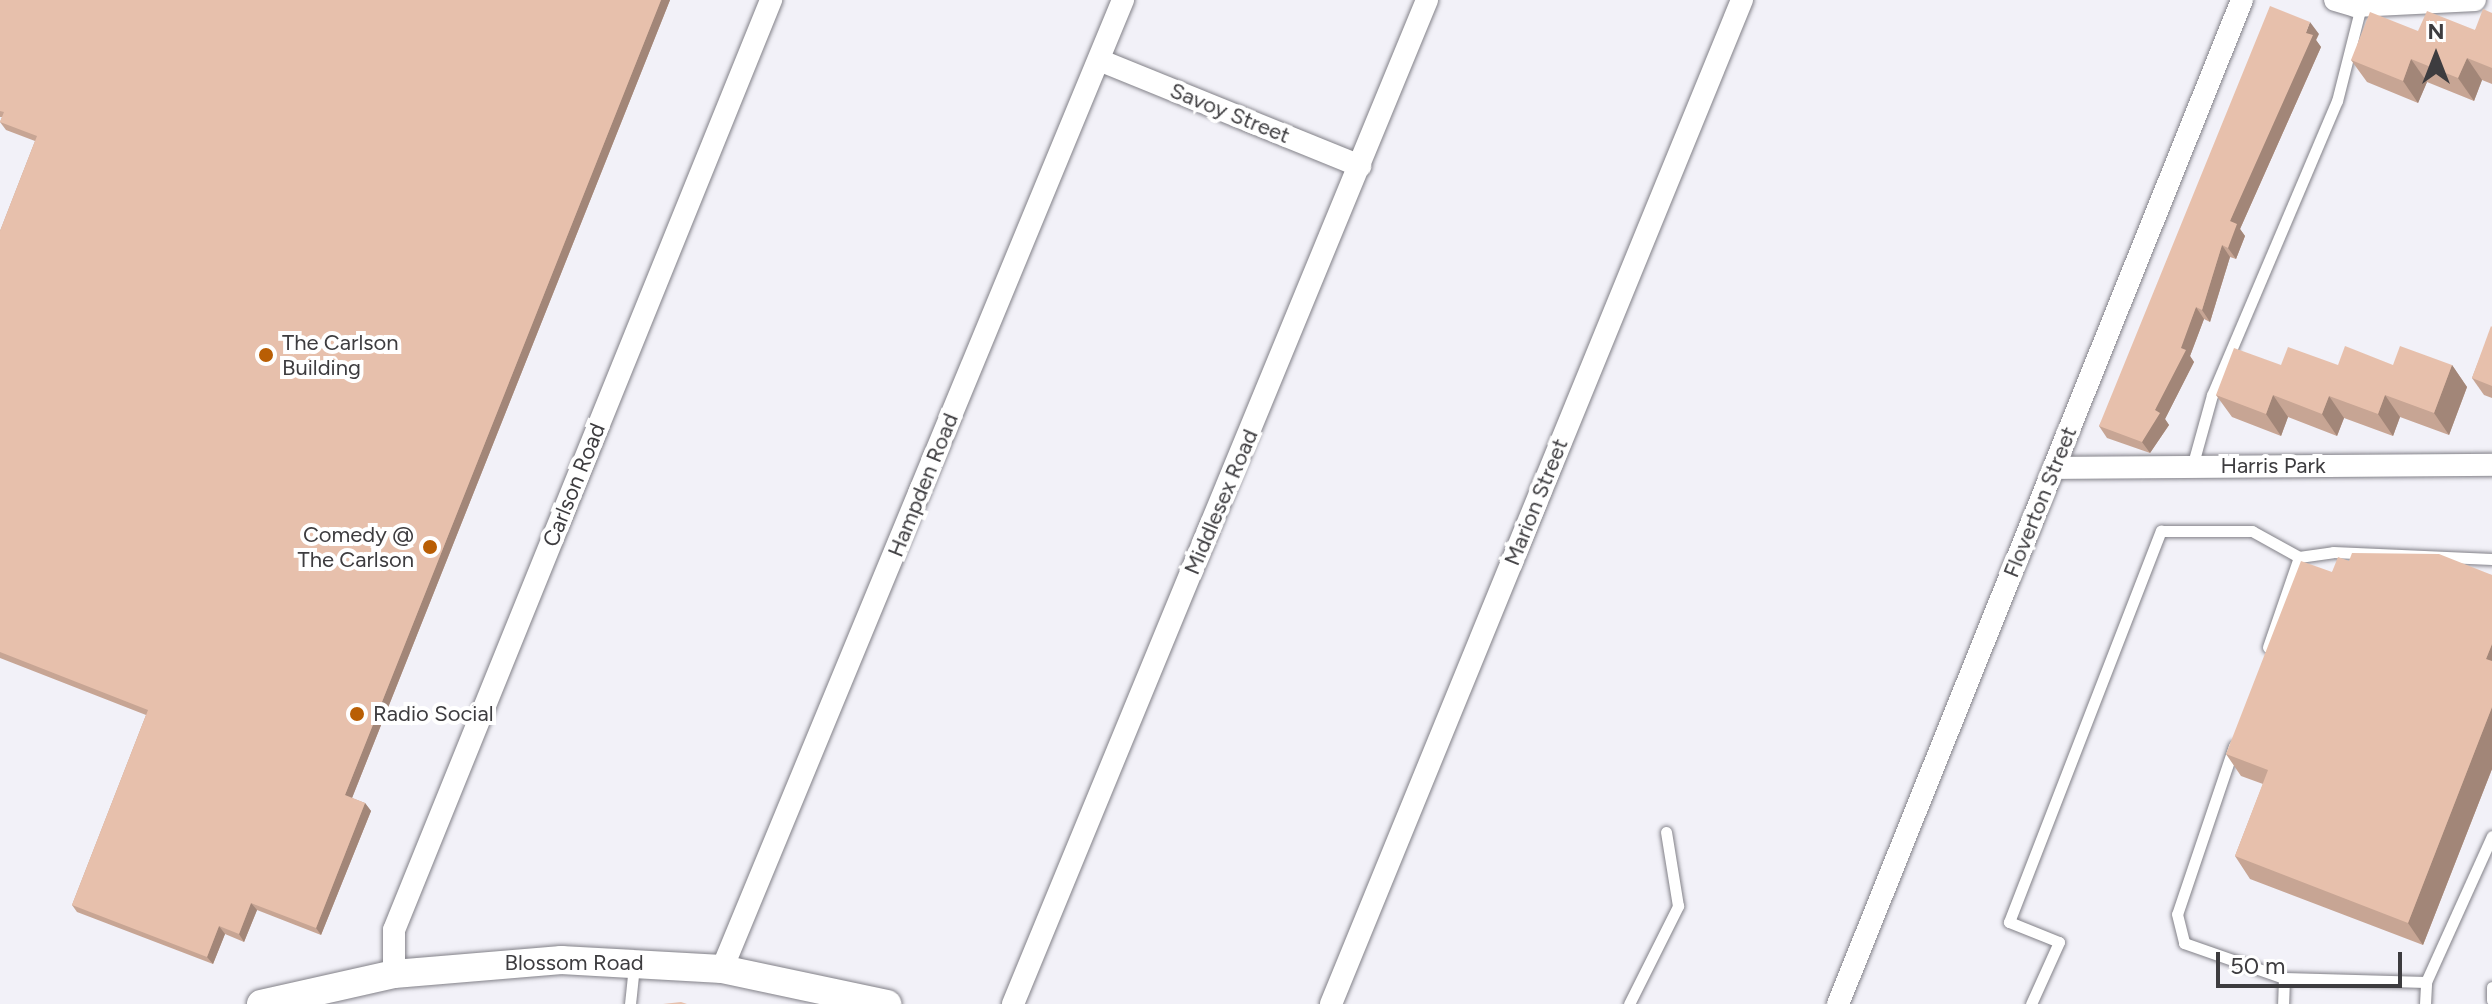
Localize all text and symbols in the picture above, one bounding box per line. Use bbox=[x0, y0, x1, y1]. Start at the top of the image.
north arrow bbox=[2396, 16, 2476, 96]
text: N bbox=[2427, 18, 2445, 45]
street label: Savoy Street bbox=[1166, 77, 1294, 149]
place label: The Carlson Building bbox=[282, 329, 399, 380]
marker: The Carlson Building bbox=[257, 346, 275, 364]
street label: Hampden Road bbox=[882, 409, 964, 561]
street label: Carlson Road bbox=[537, 419, 611, 551]
street label: Floverton Street bbox=[1998, 423, 2082, 581]
street label: Middlesex Road bbox=[1179, 425, 1263, 579]
street label: Marion Street bbox=[1499, 435, 1573, 569]
street label: Harris Park bbox=[2220, 453, 2326, 479]
place label: Comedy @ The Carlson bbox=[297, 521, 414, 572]
marker: Comedy @ The Carlson bbox=[421, 538, 439, 556]
place label: Radio Social bbox=[373, 701, 494, 727]
marker: Radio Social bbox=[348, 705, 366, 723]
scale bar bbox=[2220, 936, 2406, 986]
street label: Blossom Road bbox=[504, 950, 644, 976]
text: 50 m bbox=[2230, 951, 2286, 980]

